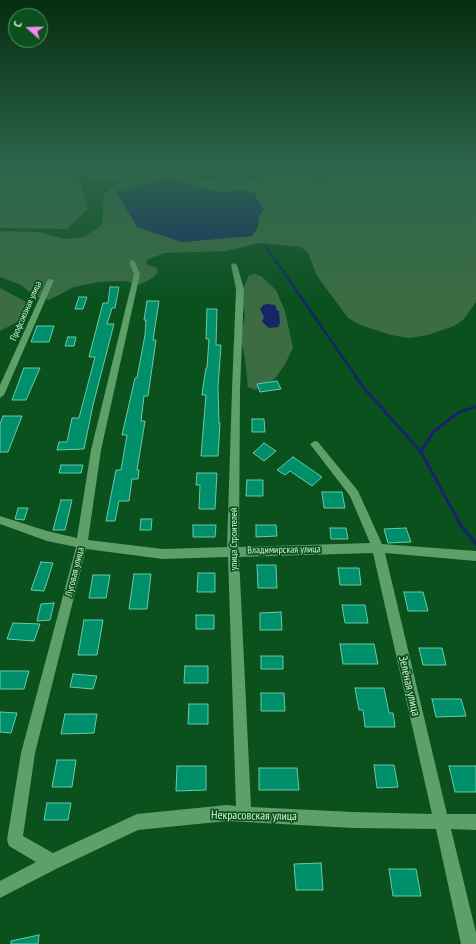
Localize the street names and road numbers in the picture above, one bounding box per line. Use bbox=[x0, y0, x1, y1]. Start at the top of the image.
street label: Профсоюзная улица bbox=[8, 279, 44, 343]
street label: улица Строителей bbox=[228, 508, 240, 570]
street label: Владимирская улица bbox=[247, 543, 321, 557]
street label: Луговая улица bbox=[63, 546, 87, 598]
street label: Зелёная улица bbox=[395, 654, 423, 718]
street label: Некрасовская улица bbox=[211, 808, 297, 824]

